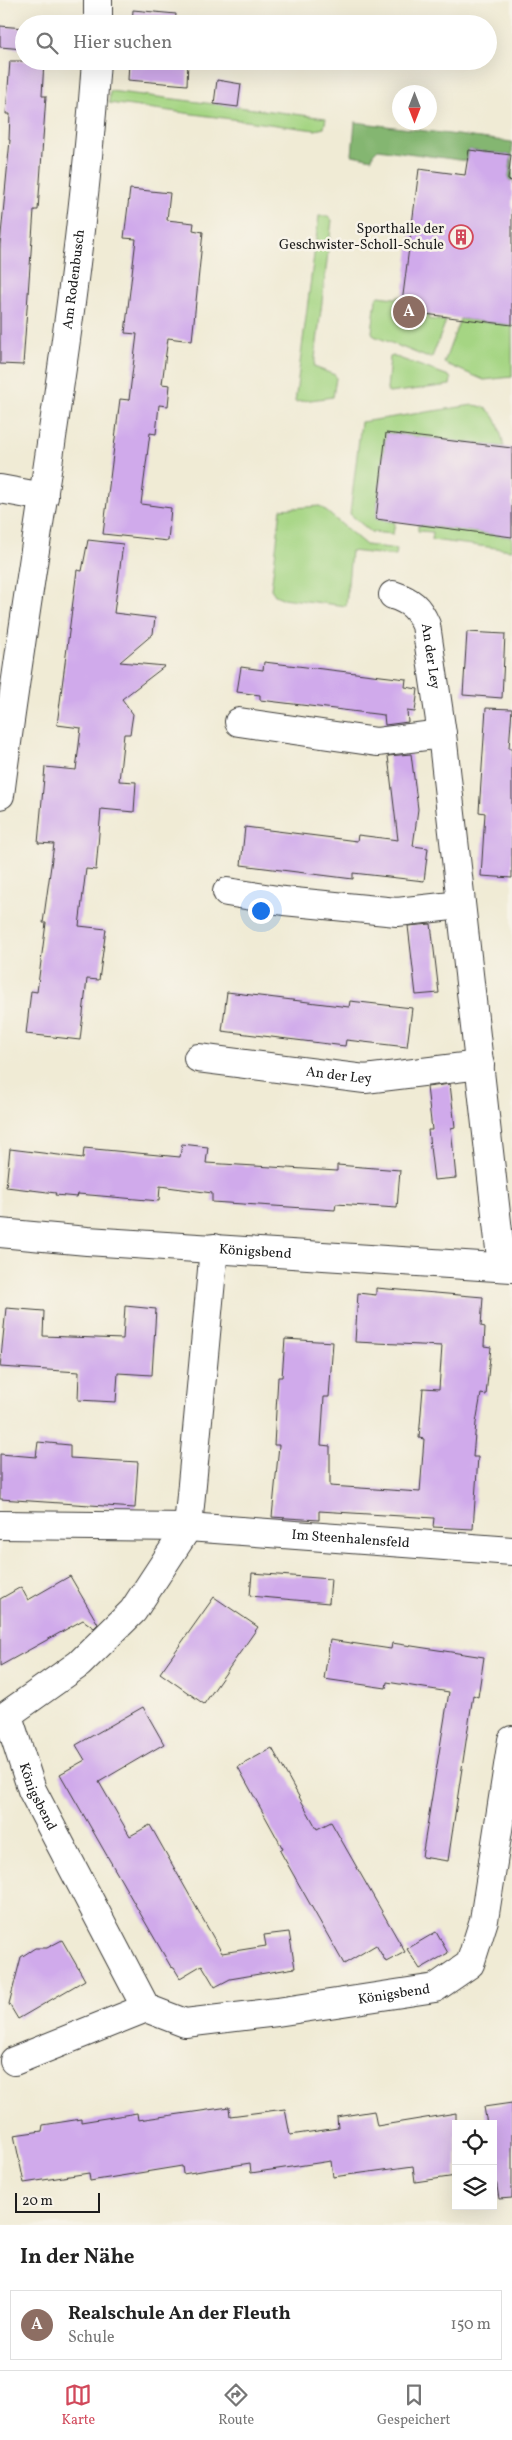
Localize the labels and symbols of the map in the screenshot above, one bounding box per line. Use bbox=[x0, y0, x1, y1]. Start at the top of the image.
north arrow bbox=[392, 85, 437, 130]
place label: Sporthalle der Geschwister-Scholl-Schule bbox=[279, 220, 444, 255]
building icon: Sporthalle der Geschwister-Scholl-Schule bbox=[448, 224, 474, 250]
street label: Am Rodenbusch bbox=[58, 228, 90, 330]
pin: A bbox=[393, 293, 425, 331]
street label: An der Ley bbox=[416, 622, 445, 691]
your location bbox=[248, 898, 274, 924]
street label: An der Ley bbox=[305, 1062, 373, 1089]
street label: Königsbend bbox=[218, 1240, 292, 1263]
street label: Im Steenhalensfeld bbox=[291, 1525, 410, 1553]
street label: Königsbend bbox=[14, 1760, 61, 1834]
street label: Königsbend bbox=[357, 1979, 431, 2009]
scale bar bbox=[15, 2190, 100, 2213]

